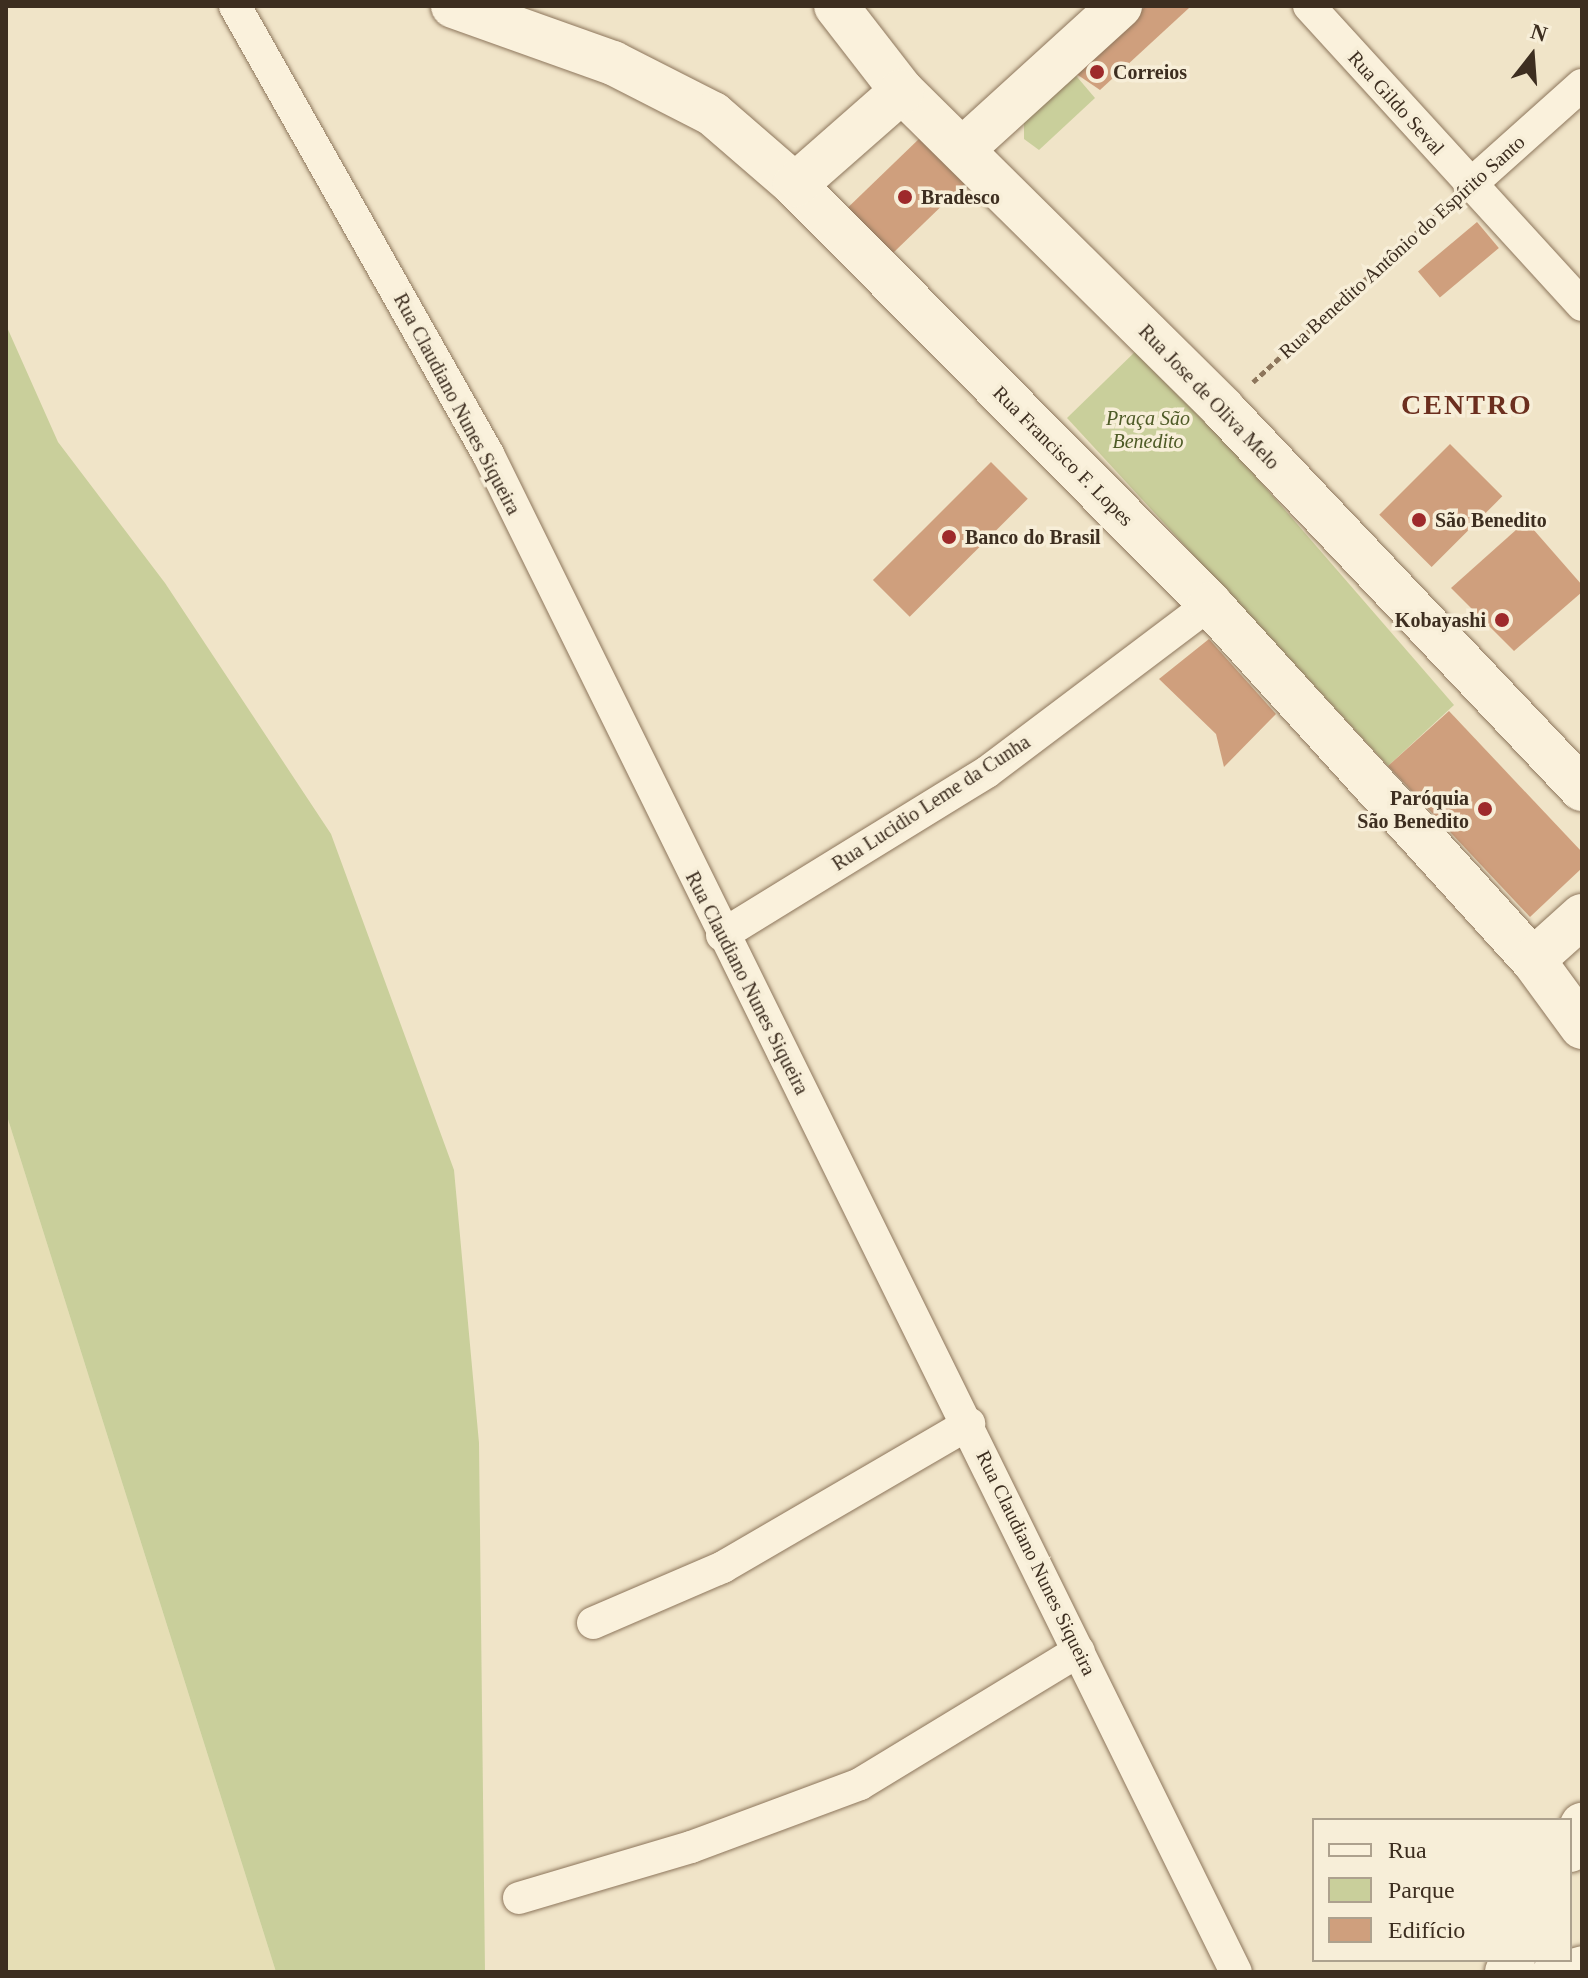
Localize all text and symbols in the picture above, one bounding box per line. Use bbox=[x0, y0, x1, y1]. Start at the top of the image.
north arrow bbox=[1492, 16, 1572, 96]
text: N bbox=[1528, 18, 1550, 47]
street label: Rua Gildo Seval bbox=[1343, 46, 1449, 160]
place label: Correios bbox=[1113, 60, 1187, 84]
marker: Correios bbox=[1088, 63, 1106, 81]
street label: Rua Benedito Antônio do Espírito Santo bbox=[1274, 130, 1530, 364]
place label: Bradesco bbox=[921, 185, 1000, 209]
marker: Bradesco bbox=[896, 188, 914, 206]
street label: Rua Claudiano Nunes Siqueira bbox=[388, 289, 526, 519]
street label: Rua Jose de Oliva Melo bbox=[1134, 320, 1284, 474]
street label: Rua Francisco F. Lopes bbox=[988, 381, 1138, 531]
district label: CENTRO bbox=[1401, 388, 1533, 422]
park label: Praça São Benedito bbox=[1106, 406, 1190, 453]
place label: São Benedito bbox=[1435, 508, 1547, 532]
marker: São Benedito bbox=[1410, 511, 1428, 529]
place label: Banco do Brasil bbox=[965, 525, 1101, 549]
marker: Banco do Brasil bbox=[940, 528, 958, 546]
place label: Kobayashi bbox=[1395, 608, 1486, 632]
marker: Kobayashi bbox=[1493, 611, 1511, 629]
street label: Rua Lucidio Leme da Cunha bbox=[828, 730, 1034, 876]
place label: Paróquia São Benedito bbox=[1357, 786, 1469, 833]
marker: Paróquia São Benedito bbox=[1476, 800, 1494, 818]
street label: Rua Claudiano Nunes Siqueira bbox=[680, 867, 814, 1099]
street label: Rua Claudiano Nunes Siqueira bbox=[971, 1447, 1101, 1679]
legend bbox=[1312, 1818, 1572, 1962]
text: Rua bbox=[1388, 1837, 1427, 1863]
text: Parque bbox=[1388, 1877, 1455, 1903]
text: Edifício bbox=[1388, 1917, 1465, 1943]

